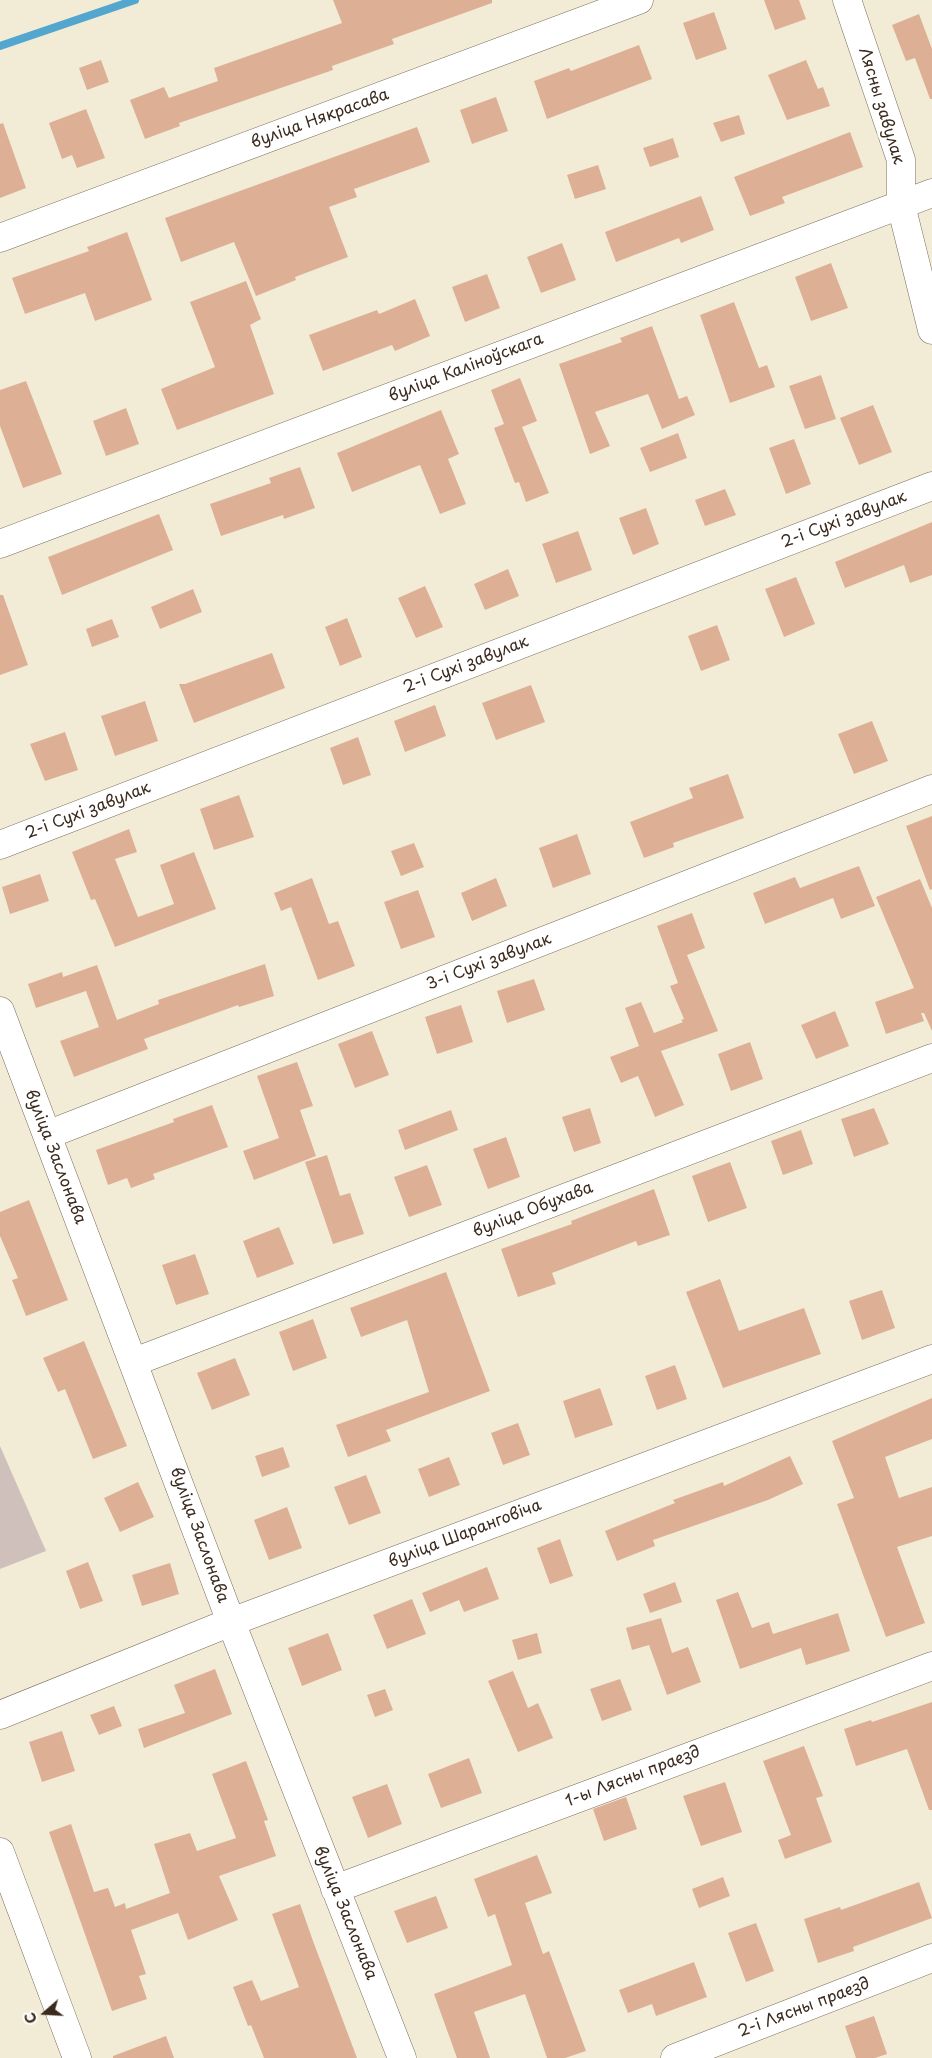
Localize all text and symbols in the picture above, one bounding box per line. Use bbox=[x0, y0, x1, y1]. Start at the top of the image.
street label: Лясны завулак bbox=[854, 45, 908, 167]
street label: вуліца Някрасава bbox=[249, 85, 391, 153]
street label: вуліца Каліноўскага bbox=[386, 330, 546, 406]
street label: 2-і Сухі завулак bbox=[779, 487, 909, 553]
street label: 2-і Сухі завулак bbox=[401, 632, 531, 698]
street label: 2-і Сухі завулак bbox=[23, 778, 153, 844]
street label: 3-і Сухі завулак bbox=[424, 929, 554, 995]
street label: вуліца Заслонава bbox=[20, 1087, 90, 1227]
street label: вуліца Обухава bbox=[470, 1178, 596, 1242]
street label: вуліца Заслонава bbox=[166, 1465, 232, 1605]
street label: вуліца Шаранговіча bbox=[386, 1496, 544, 1572]
street label: 1-ы Лясны праезд bbox=[563, 1742, 703, 1812]
street label: вуліца Заслонава bbox=[309, 1843, 381, 1983]
street label: 2-і Лясны праезд bbox=[735, 1974, 873, 2042]
north arrow bbox=[20, 1988, 70, 2038]
text: С bbox=[19, 2010, 42, 2026]

